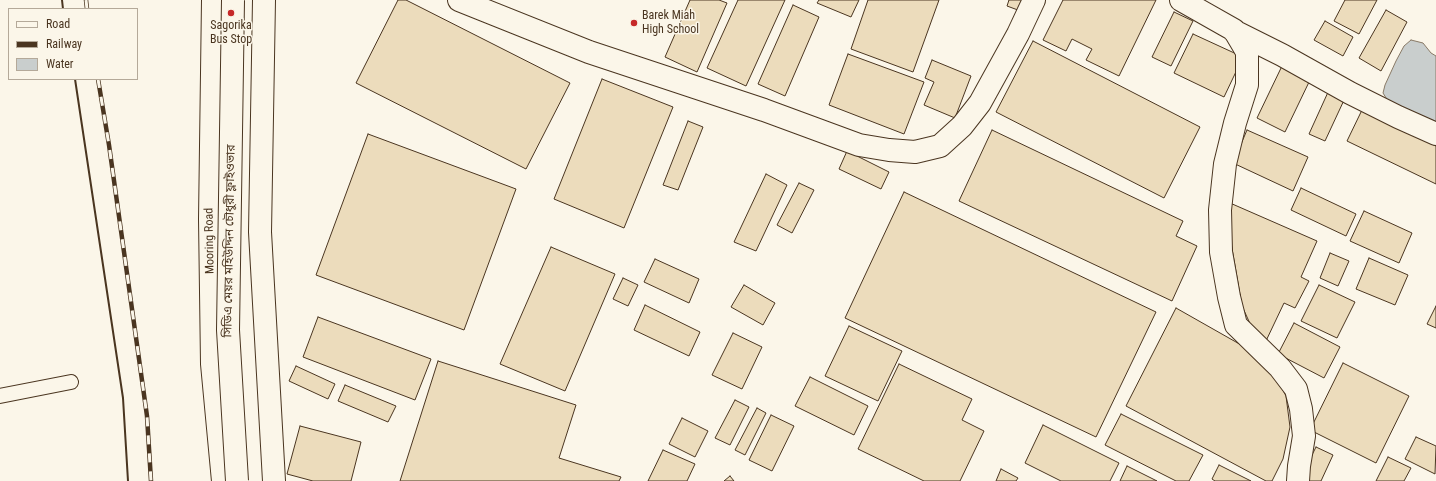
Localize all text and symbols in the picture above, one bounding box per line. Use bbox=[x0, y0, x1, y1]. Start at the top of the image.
legend bbox=[8, 8, 138, 80]
marker: Sagorika Bus Stop bbox=[226, 8, 236, 18]
place label: Barek Miah High School bbox=[642, 9, 699, 37]
text: Road bbox=[46, 17, 70, 31]
marker: Barek Miah High School bbox=[629, 18, 639, 28]
place label: Sagorika Bus Stop bbox=[210, 19, 252, 47]
text: Railway bbox=[46, 37, 82, 51]
text: Water bbox=[46, 57, 74, 71]
street label: সিডিএ মেয়র মহিউদ্দিন চৌধুরী ফ্লাইওভার bbox=[221, 144, 239, 338]
street label: Mooring Road bbox=[202, 208, 218, 274]

